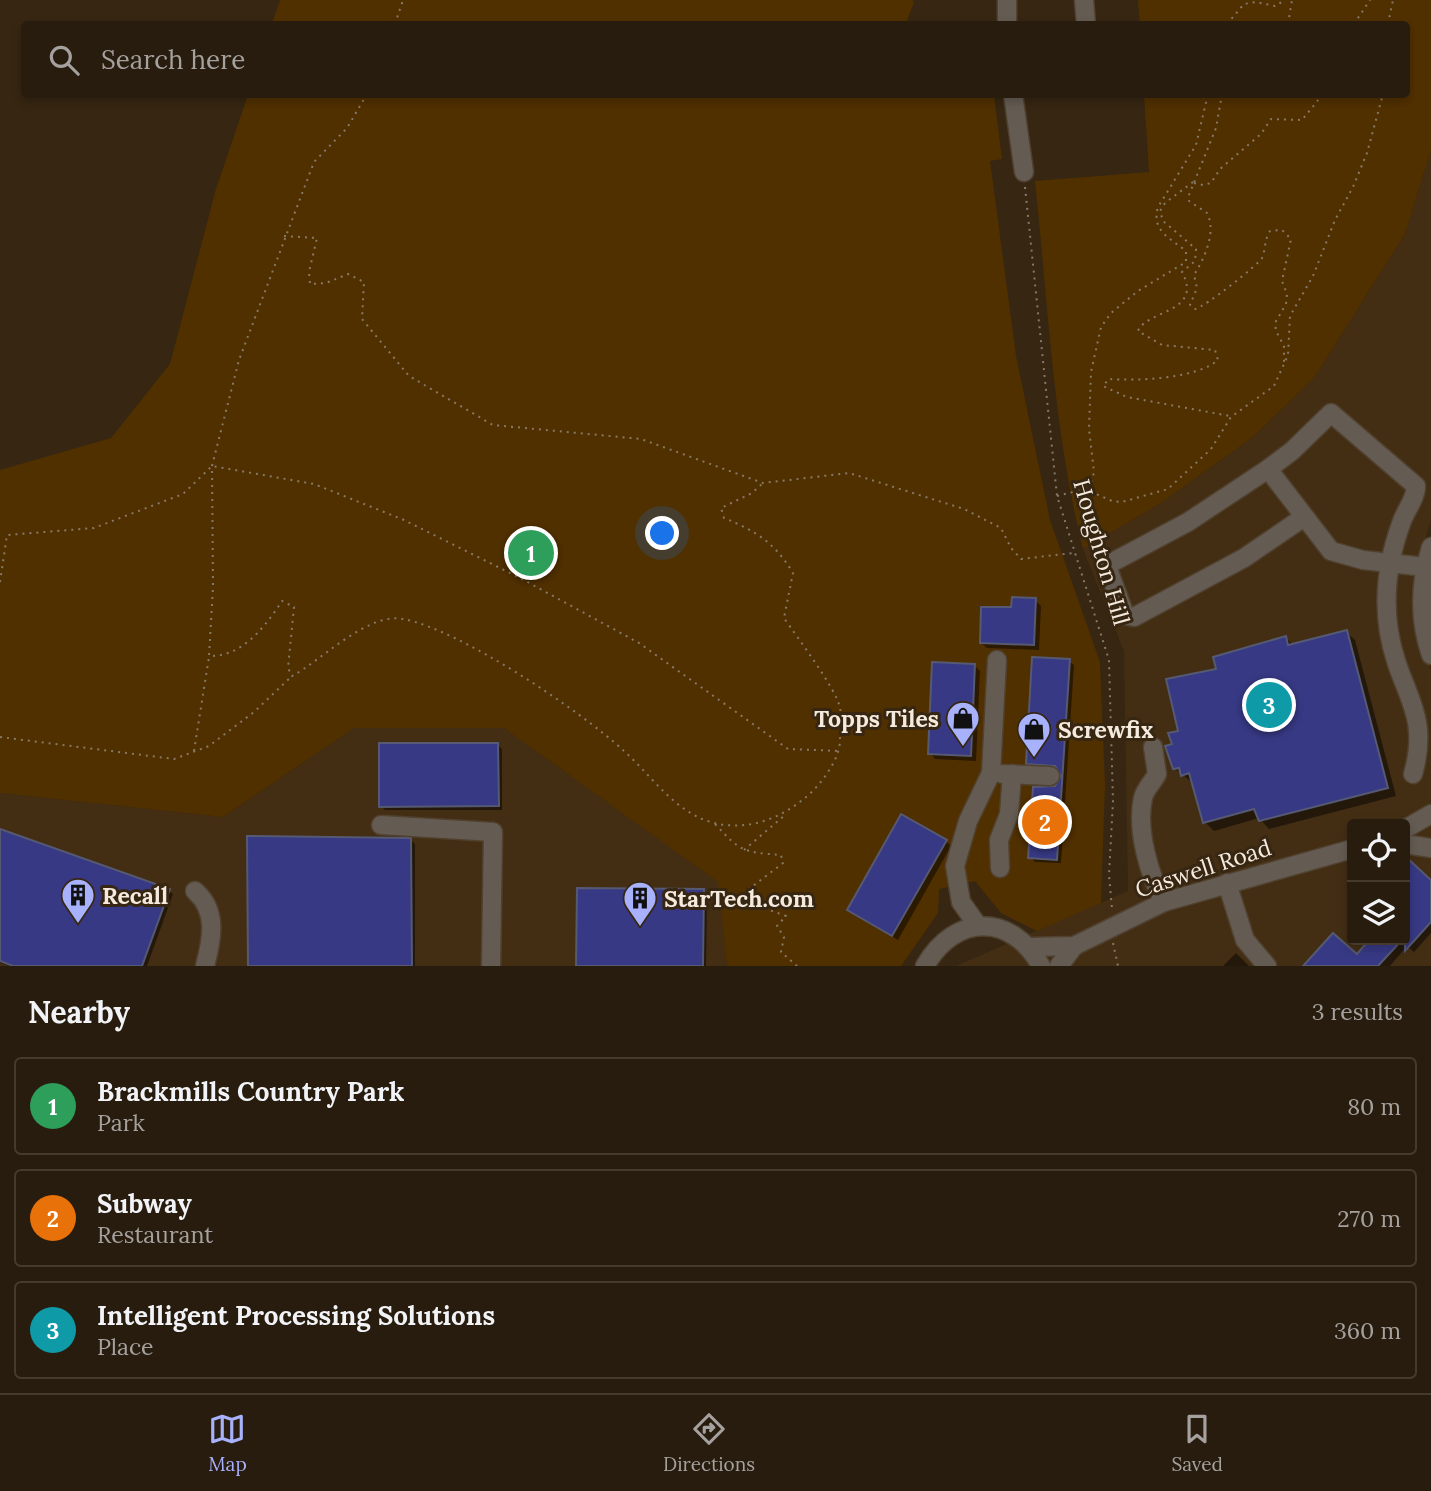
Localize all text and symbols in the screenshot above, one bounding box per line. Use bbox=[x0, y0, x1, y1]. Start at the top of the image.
search box bbox=[21, 21, 1410, 98]
icon: search bbox=[45, 41, 83, 79]
text: Search here bbox=[101, 43, 245, 76]
street label: Houghton Hill bbox=[1067, 476, 1137, 628]
your location bbox=[645, 516, 679, 550]
pin: 1 bbox=[508, 527, 554, 579]
pin: 3 bbox=[1246, 679, 1292, 731]
shop icon: Topps Tiles bbox=[944, 699, 982, 748]
place label: Topps Tiles bbox=[814, 704, 939, 733]
shop icon: Screwfix bbox=[1015, 710, 1053, 759]
place label: Screwfix bbox=[1058, 715, 1154, 744]
pin: 2 bbox=[1022, 796, 1068, 848]
map controls bbox=[1347, 819, 1410, 945]
button: locate bbox=[1347, 819, 1410, 882]
street label: Caswell Road bbox=[1131, 832, 1275, 904]
building icon: Recall bbox=[59, 876, 97, 925]
building icon: StarTech.com bbox=[621, 879, 659, 928]
place label: Recall bbox=[102, 881, 168, 910]
button: layers bbox=[1347, 882, 1410, 945]
place label: StarTech.com bbox=[664, 884, 814, 913]
text: Nearby bbox=[28, 993, 130, 1031]
text: 3 results bbox=[1312, 997, 1403, 1026]
text: Brackmills Country Park bbox=[97, 1075, 404, 1108]
text: 1 bbox=[48, 1092, 58, 1121]
text: 80 m bbox=[1347, 1092, 1401, 1121]
text: Park bbox=[97, 1108, 145, 1137]
text: Subway bbox=[97, 1187, 192, 1220]
text: 2 bbox=[47, 1204, 59, 1233]
text: 270 m bbox=[1337, 1204, 1401, 1233]
text: Restaurant bbox=[97, 1220, 213, 1249]
text: Intelligent Processing Solutions bbox=[97, 1299, 495, 1332]
text: 3 bbox=[47, 1316, 59, 1345]
text: 360 m bbox=[1334, 1316, 1401, 1345]
text: Place bbox=[97, 1332, 154, 1361]
tab: Map bbox=[208, 1410, 247, 1476]
tab: Directions bbox=[663, 1410, 755, 1476]
tab: Saved bbox=[1171, 1410, 1223, 1476]

